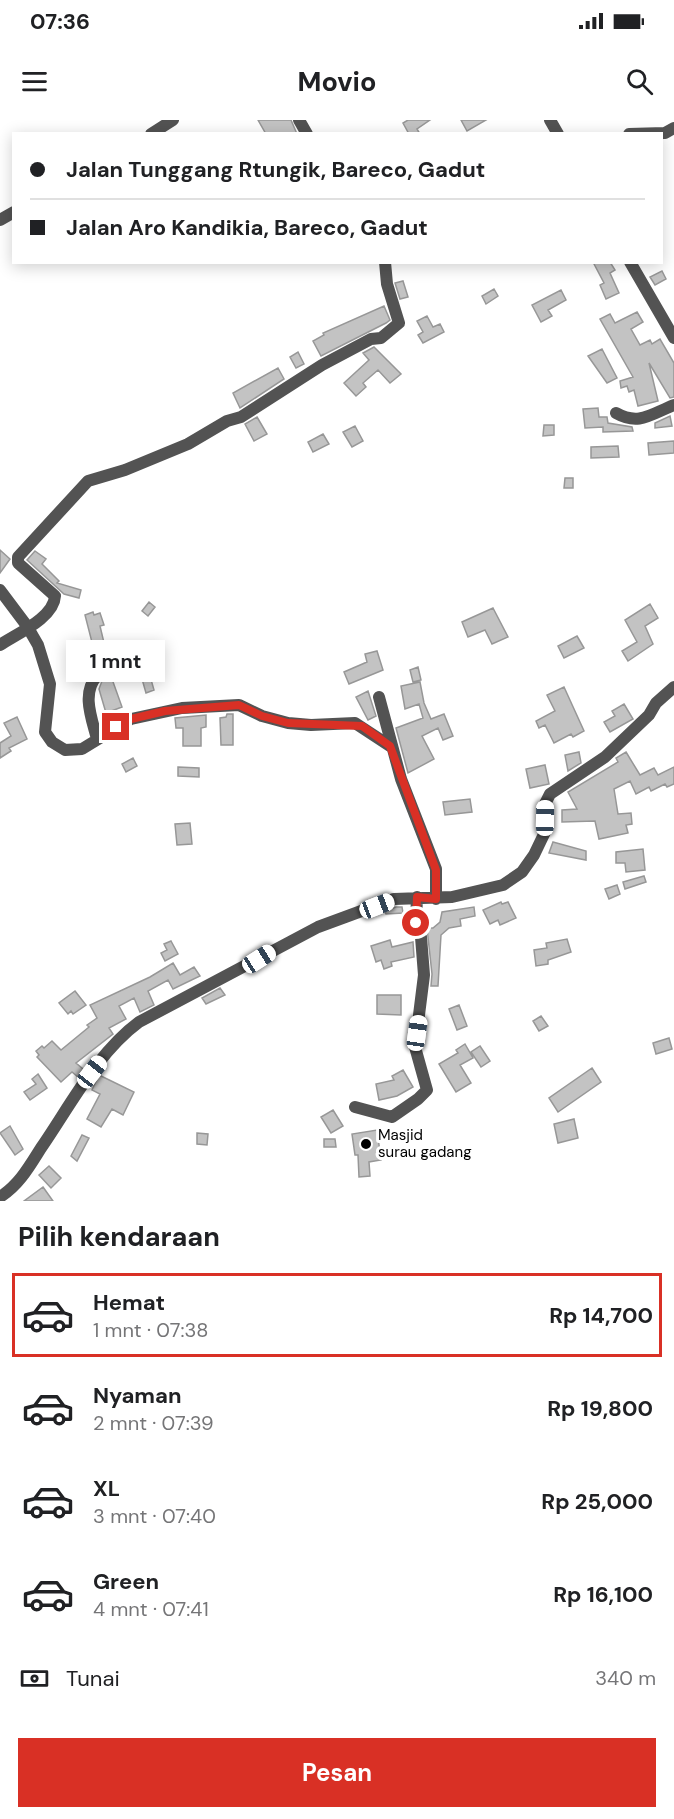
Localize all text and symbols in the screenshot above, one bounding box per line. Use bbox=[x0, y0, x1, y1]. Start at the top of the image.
text: 07:36 bbox=[30, 7, 90, 36]
text: Movio bbox=[298, 64, 376, 99]
icon: menu bbox=[18, 65, 51, 98]
icon: search bbox=[623, 65, 656, 98]
text: Jalan Tunggang Rtungik, Bareco, Gadut bbox=[66, 155, 485, 184]
text: Jalan Aro Kandikia, Bareco, Gadut bbox=[66, 213, 428, 242]
callout: 1 mnt bbox=[66, 640, 166, 682]
text: 1 mnt bbox=[90, 648, 141, 674]
route end bbox=[102, 713, 129, 740]
car bbox=[536, 800, 554, 836]
car bbox=[357, 891, 397, 921]
route start bbox=[402, 909, 429, 936]
car bbox=[239, 942, 279, 976]
car bbox=[406, 1014, 428, 1052]
car bbox=[74, 1052, 110, 1092]
place label: Masjid surau gadang bbox=[378, 1125, 472, 1162]
marker: Masjid surau gadang bbox=[359, 1137, 373, 1151]
text: Pilih kendaraan bbox=[18, 1219, 220, 1254]
icon: car bbox=[21, 1288, 75, 1342]
text: Hemat bbox=[93, 1288, 165, 1317]
text: Rp 14,700 bbox=[549, 1301, 653, 1330]
text: 1 mnt · 07:38 bbox=[93, 1317, 208, 1343]
icon: car bbox=[21, 1381, 75, 1435]
text: Nyaman bbox=[93, 1381, 182, 1410]
text: Rp 19,800 bbox=[547, 1394, 653, 1423]
text: 2 mnt · 07:39 bbox=[93, 1410, 214, 1436]
icon: car bbox=[21, 1474, 75, 1528]
text: XL bbox=[93, 1474, 120, 1503]
text: Rp 25,000 bbox=[541, 1487, 653, 1516]
text: 3 mnt · 07:40 bbox=[93, 1503, 216, 1529]
icon: car bbox=[21, 1567, 75, 1621]
text: Green bbox=[93, 1567, 159, 1596]
text: Rp 16,100 bbox=[553, 1580, 653, 1609]
text: 4 mnt · 07:41 bbox=[93, 1596, 209, 1622]
icon: cash bbox=[18, 1662, 51, 1695]
text: Tunai bbox=[66, 1664, 120, 1693]
text: 340 m bbox=[595, 1665, 656, 1691]
button: Pesan bbox=[18, 1738, 656, 1807]

